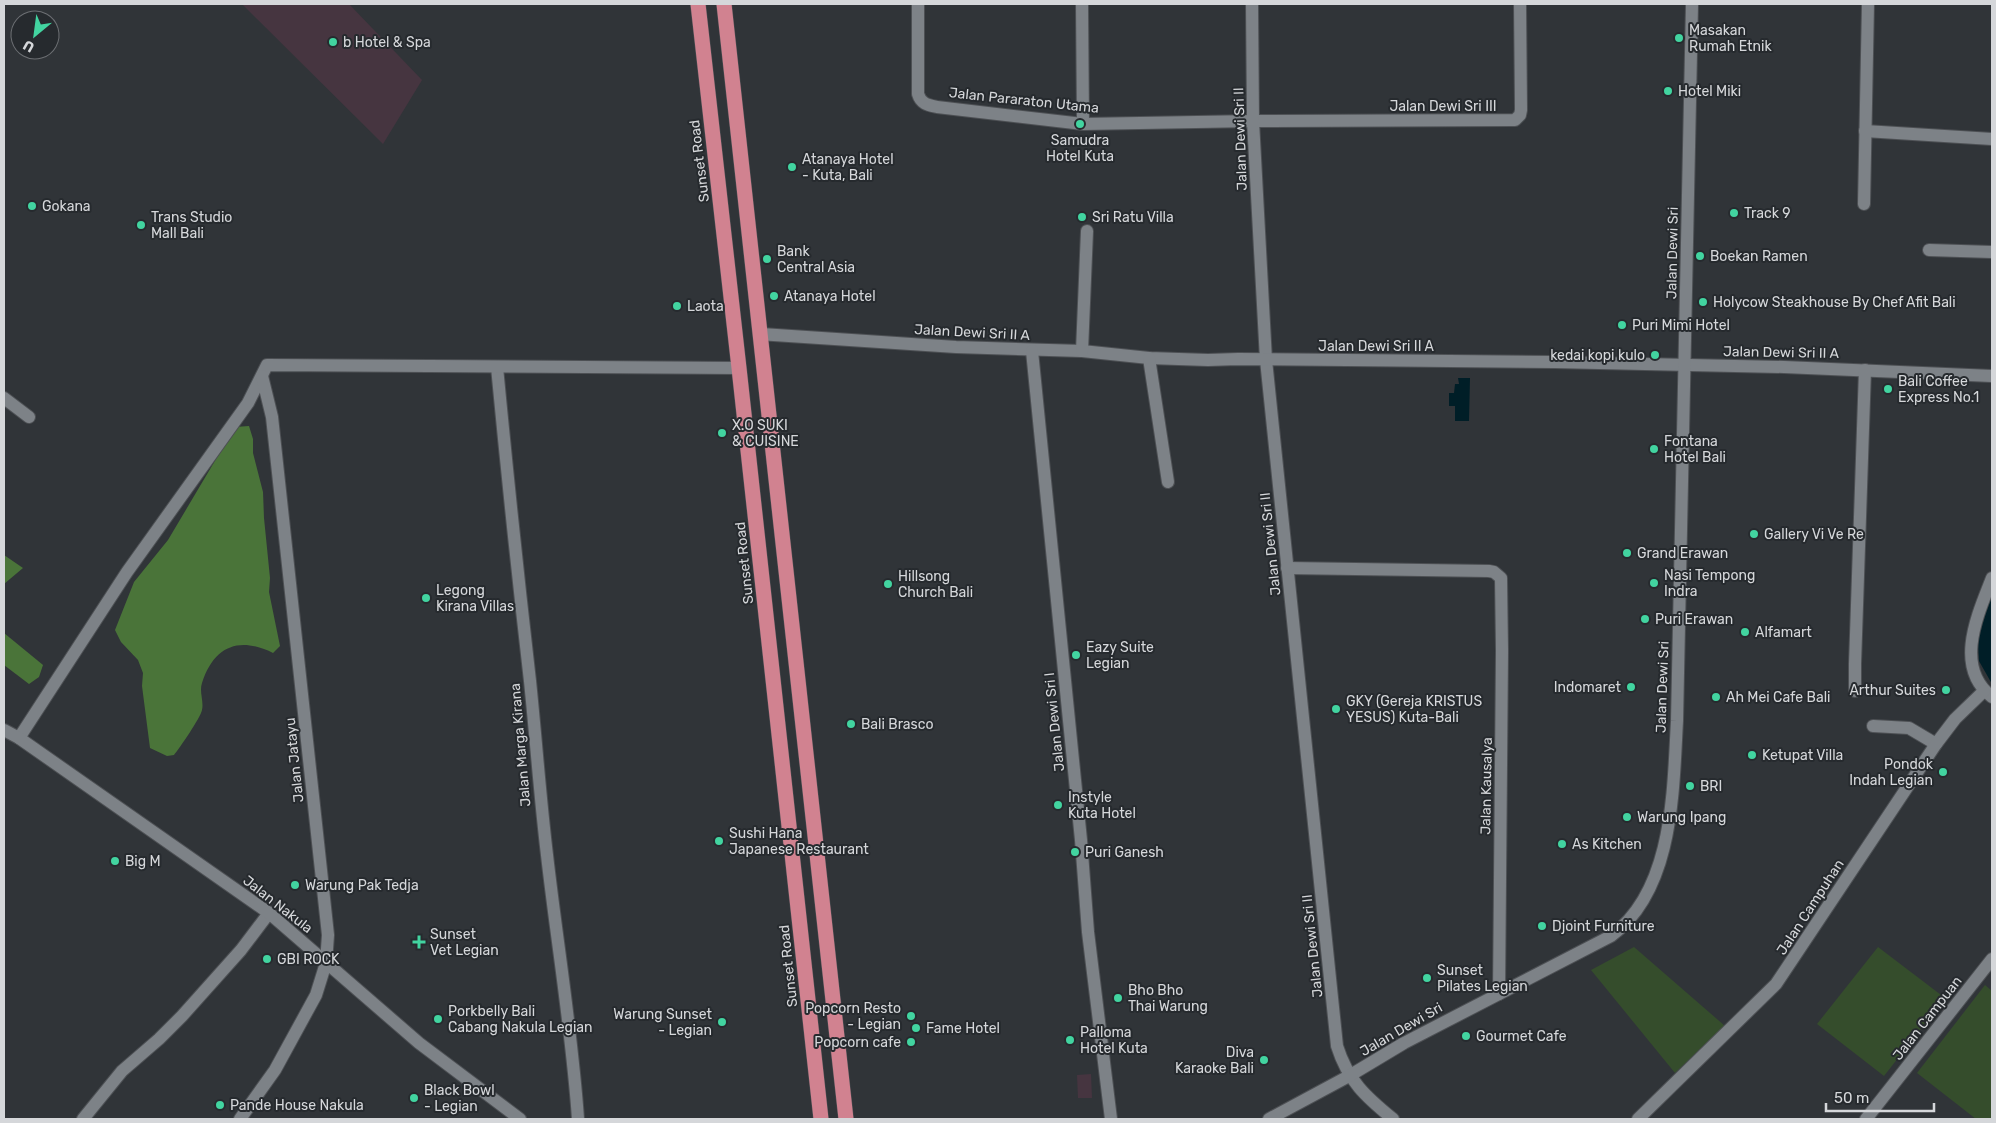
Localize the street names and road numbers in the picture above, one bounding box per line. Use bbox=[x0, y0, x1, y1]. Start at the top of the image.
street label: Jalan Pararaton Utama bbox=[948, 84, 1100, 117]
street label: Jalan Dewi Sri II bbox=[1230, 87, 1251, 191]
street label: Jalan Dewi Sri III bbox=[1389, 98, 1497, 115]
street label: Sunset Road bbox=[686, 119, 713, 203]
street label: Jalan Dewi Sri bbox=[1663, 207, 1682, 299]
street label: Jalan Dewi Sri II A bbox=[914, 321, 1031, 344]
street label: Jalan Dewi Sri II A bbox=[1318, 338, 1435, 355]
street label: Jalan Dewi Sri II A bbox=[1723, 343, 1840, 362]
street label: Jalan Dewi Sri II bbox=[1257, 492, 1284, 596]
street label: Sunset Road bbox=[732, 521, 757, 605]
street label: Jalan Dewi Sri bbox=[1652, 641, 1673, 733]
street label: Jalan Dewi Sri I bbox=[1041, 672, 1068, 772]
street label: Jalan Marga Kirana bbox=[507, 682, 534, 808]
street label: Jalan Jatayu bbox=[282, 717, 307, 803]
street label: Jalan Kausalya bbox=[1477, 737, 1496, 835]
street label: Jalan Campuhan bbox=[1773, 856, 1848, 958]
street label: Jalan Nakula bbox=[239, 872, 316, 937]
street label: Jalan Dewi Sri II bbox=[1299, 894, 1326, 998]
street label: Sunset Road bbox=[776, 924, 801, 1008]
street label: Jalan Campuan bbox=[1889, 973, 1966, 1064]
street label: Jalan Dewi Sri bbox=[1357, 999, 1445, 1060]

